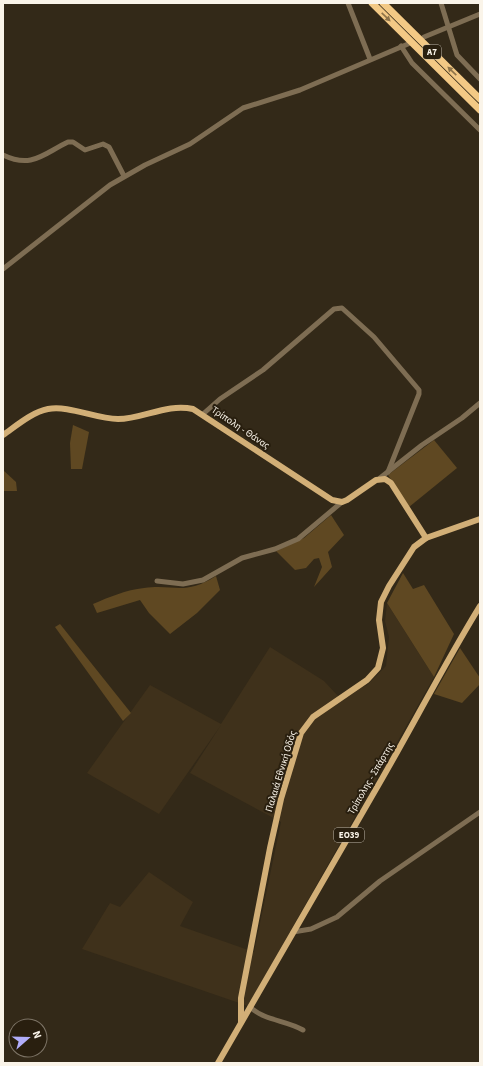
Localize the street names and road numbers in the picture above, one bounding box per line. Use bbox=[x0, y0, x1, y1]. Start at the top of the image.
road number: Α7 bbox=[423, 45, 441, 59]
street label: Τρίπολη - Θάνας bbox=[208, 403, 273, 453]
street label: Παλαιά Εθνική Οδός bbox=[262, 728, 300, 814]
street label: Τρίπολης - Σπάρτης bbox=[344, 739, 398, 817]
road number: ΕΟ39 bbox=[334, 828, 364, 842]

